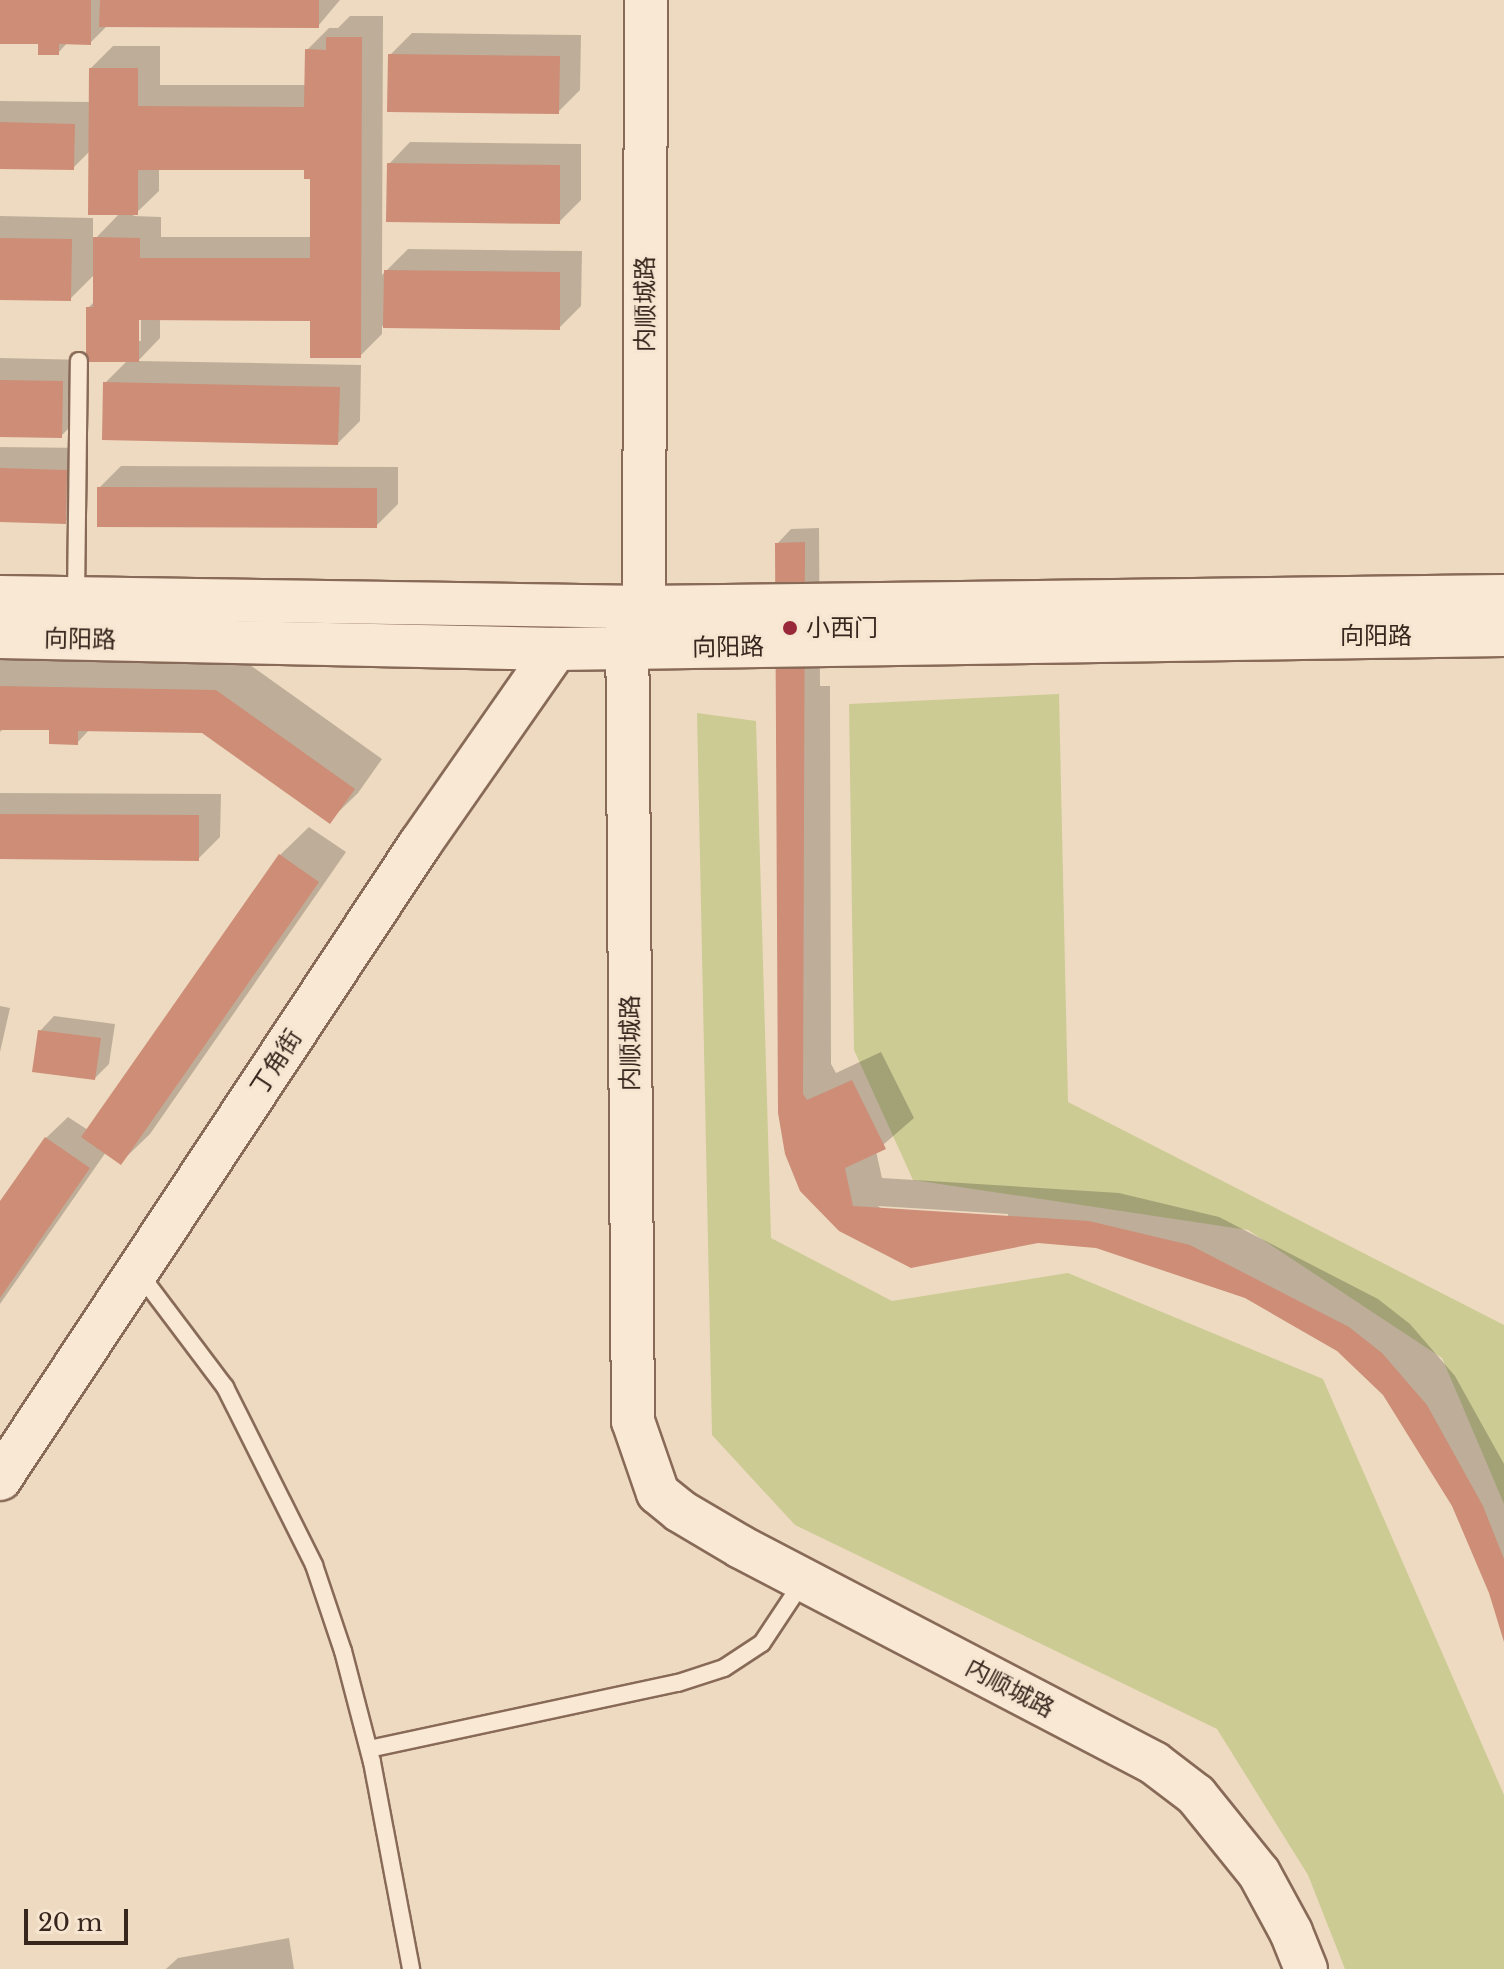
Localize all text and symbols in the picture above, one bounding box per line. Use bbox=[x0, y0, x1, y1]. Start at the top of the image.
street label: 内顺城路 bbox=[631, 256, 659, 352]
place label: 小西门 bbox=[806, 614, 878, 642]
marker: 小西门 bbox=[781, 619, 799, 637]
street label: 向阳路 bbox=[1340, 622, 1412, 650]
street label: 向阳路 bbox=[44, 624, 116, 654]
street label: 向阳路 bbox=[692, 632, 764, 662]
street label: 内顺城路 bbox=[616, 995, 644, 1091]
street label: 丁角街 bbox=[244, 1024, 308, 1100]
street label: 内顺城路 bbox=[961, 1653, 1059, 1723]
scale bar bbox=[28, 1893, 132, 1943]
text: 20 m bbox=[38, 1908, 103, 1937]

